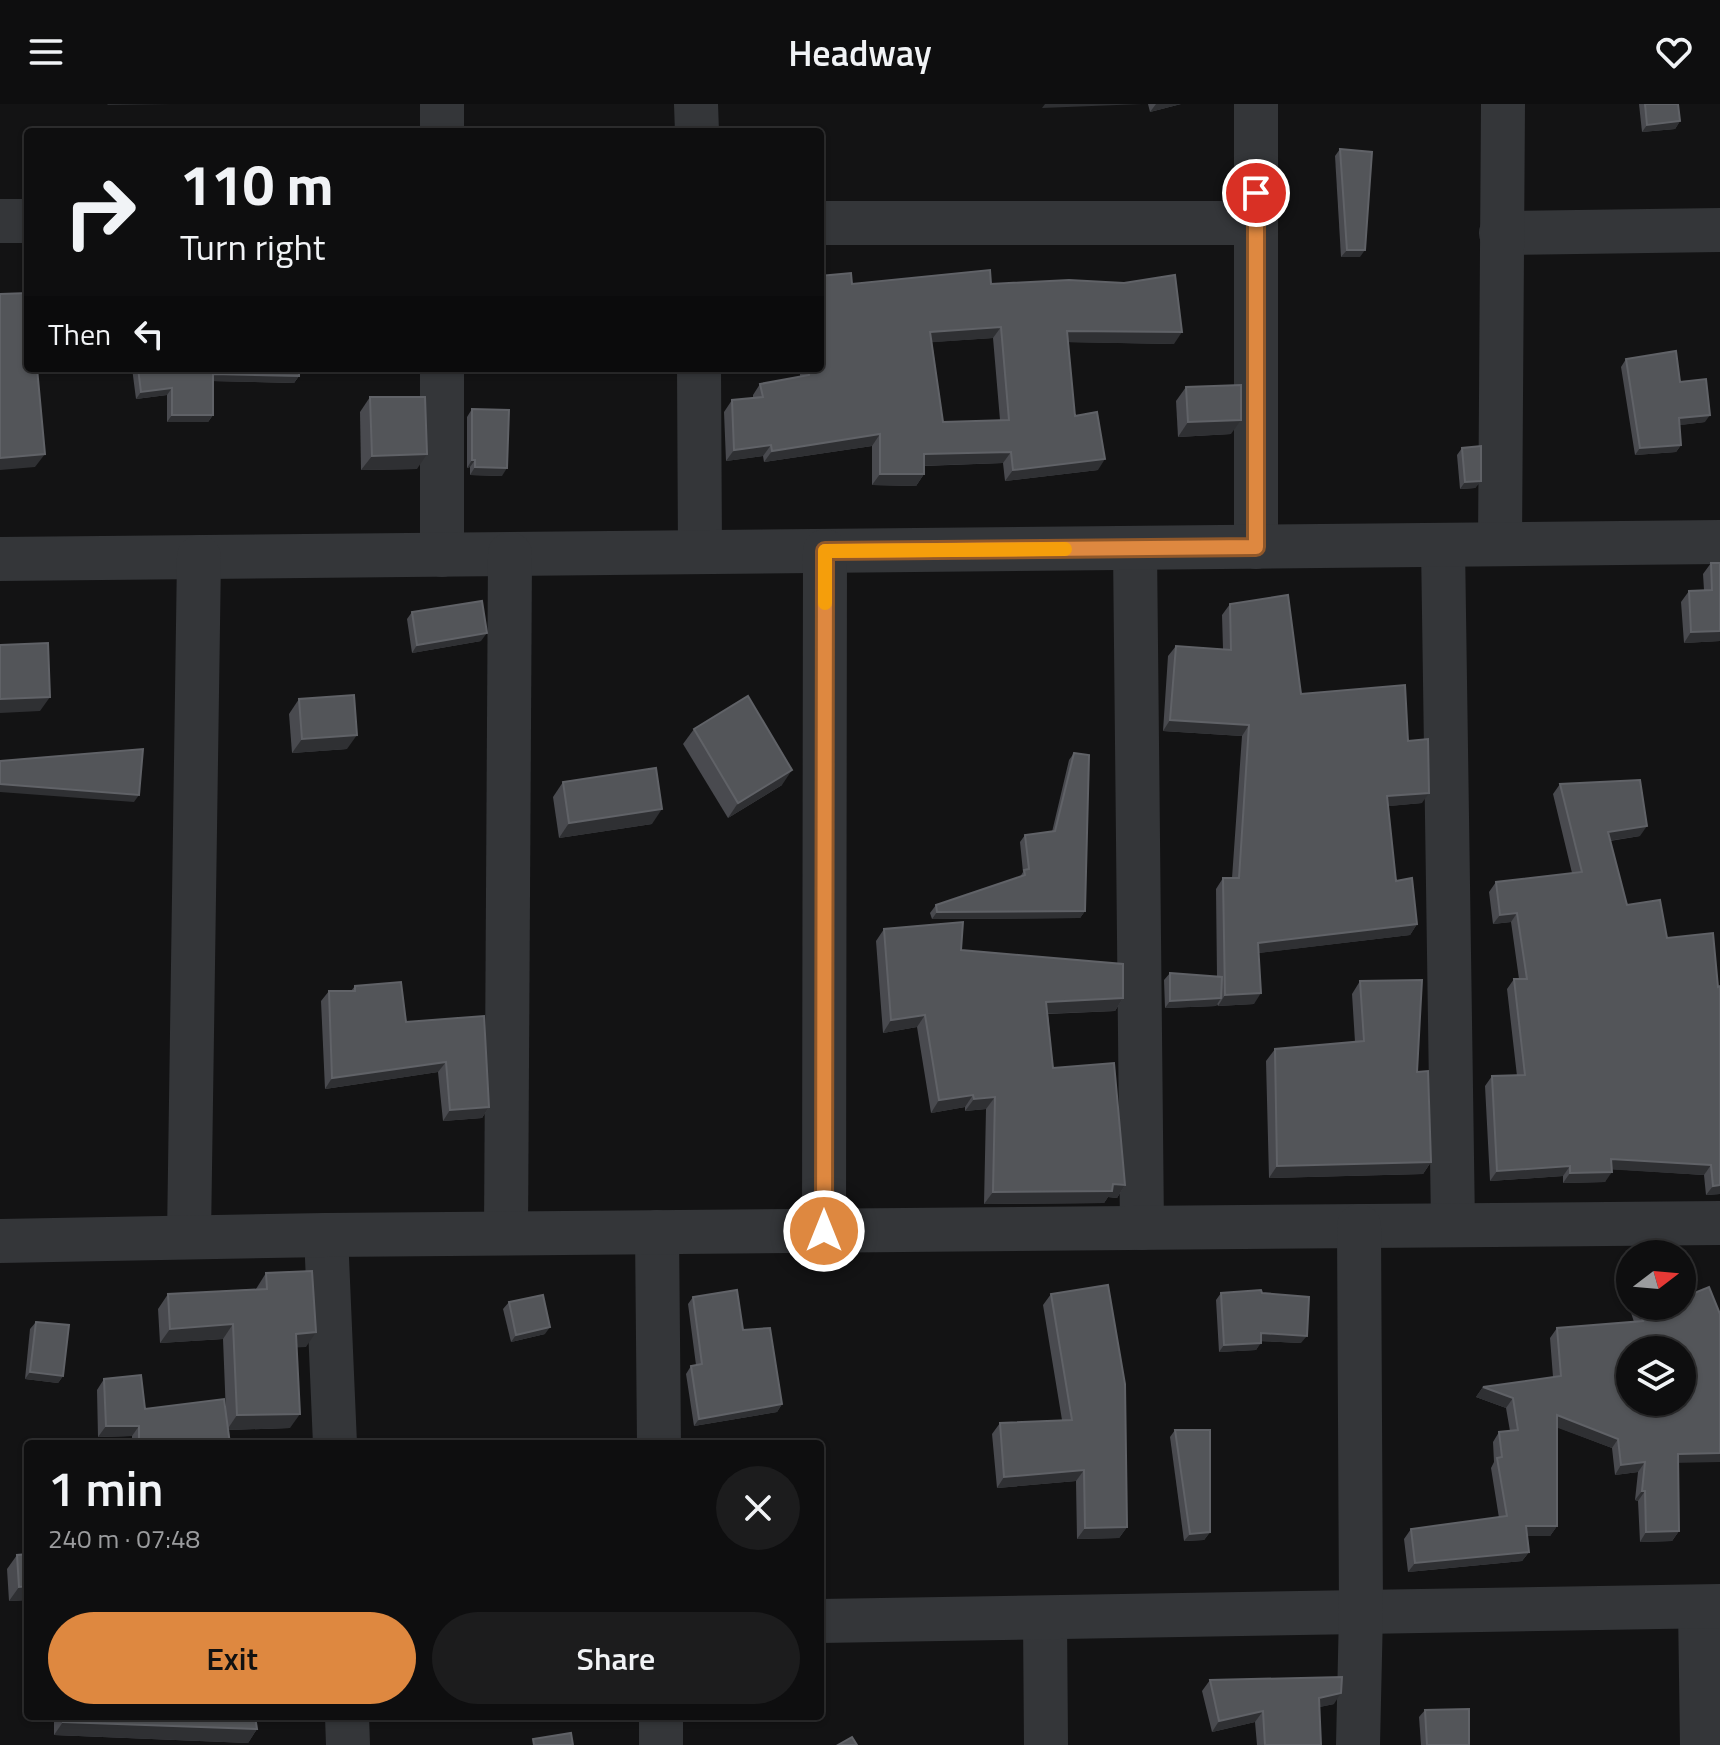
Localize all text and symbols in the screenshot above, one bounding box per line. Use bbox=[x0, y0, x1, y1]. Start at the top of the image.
text: Headway bbox=[788, 25, 932, 80]
icon: menu bbox=[24, 30, 68, 74]
icon: heart bbox=[1652, 30, 1696, 74]
text: 110 m bbox=[180, 142, 333, 227]
pin bbox=[1222, 159, 1290, 227]
icon: right bbox=[48, 160, 152, 264]
icon: arrive bbox=[1234, 171, 1278, 215]
text: Turn right bbox=[180, 219, 325, 274]
text: Then bbox=[48, 311, 111, 357]
icon: left bbox=[127, 312, 171, 356]
position arrow bbox=[782, 1189, 866, 1273]
north arrow bbox=[1616, 1240, 1696, 1320]
map controls bbox=[1616, 1240, 1696, 1416]
button: layers bbox=[1616, 1336, 1696, 1416]
text: 1 min bbox=[48, 1452, 163, 1525]
button: close bbox=[716, 1466, 800, 1550]
text: 240 m · 07:48 bbox=[48, 1519, 200, 1558]
button: Exit bbox=[48, 1612, 416, 1704]
button: Share bbox=[432, 1612, 800, 1704]

